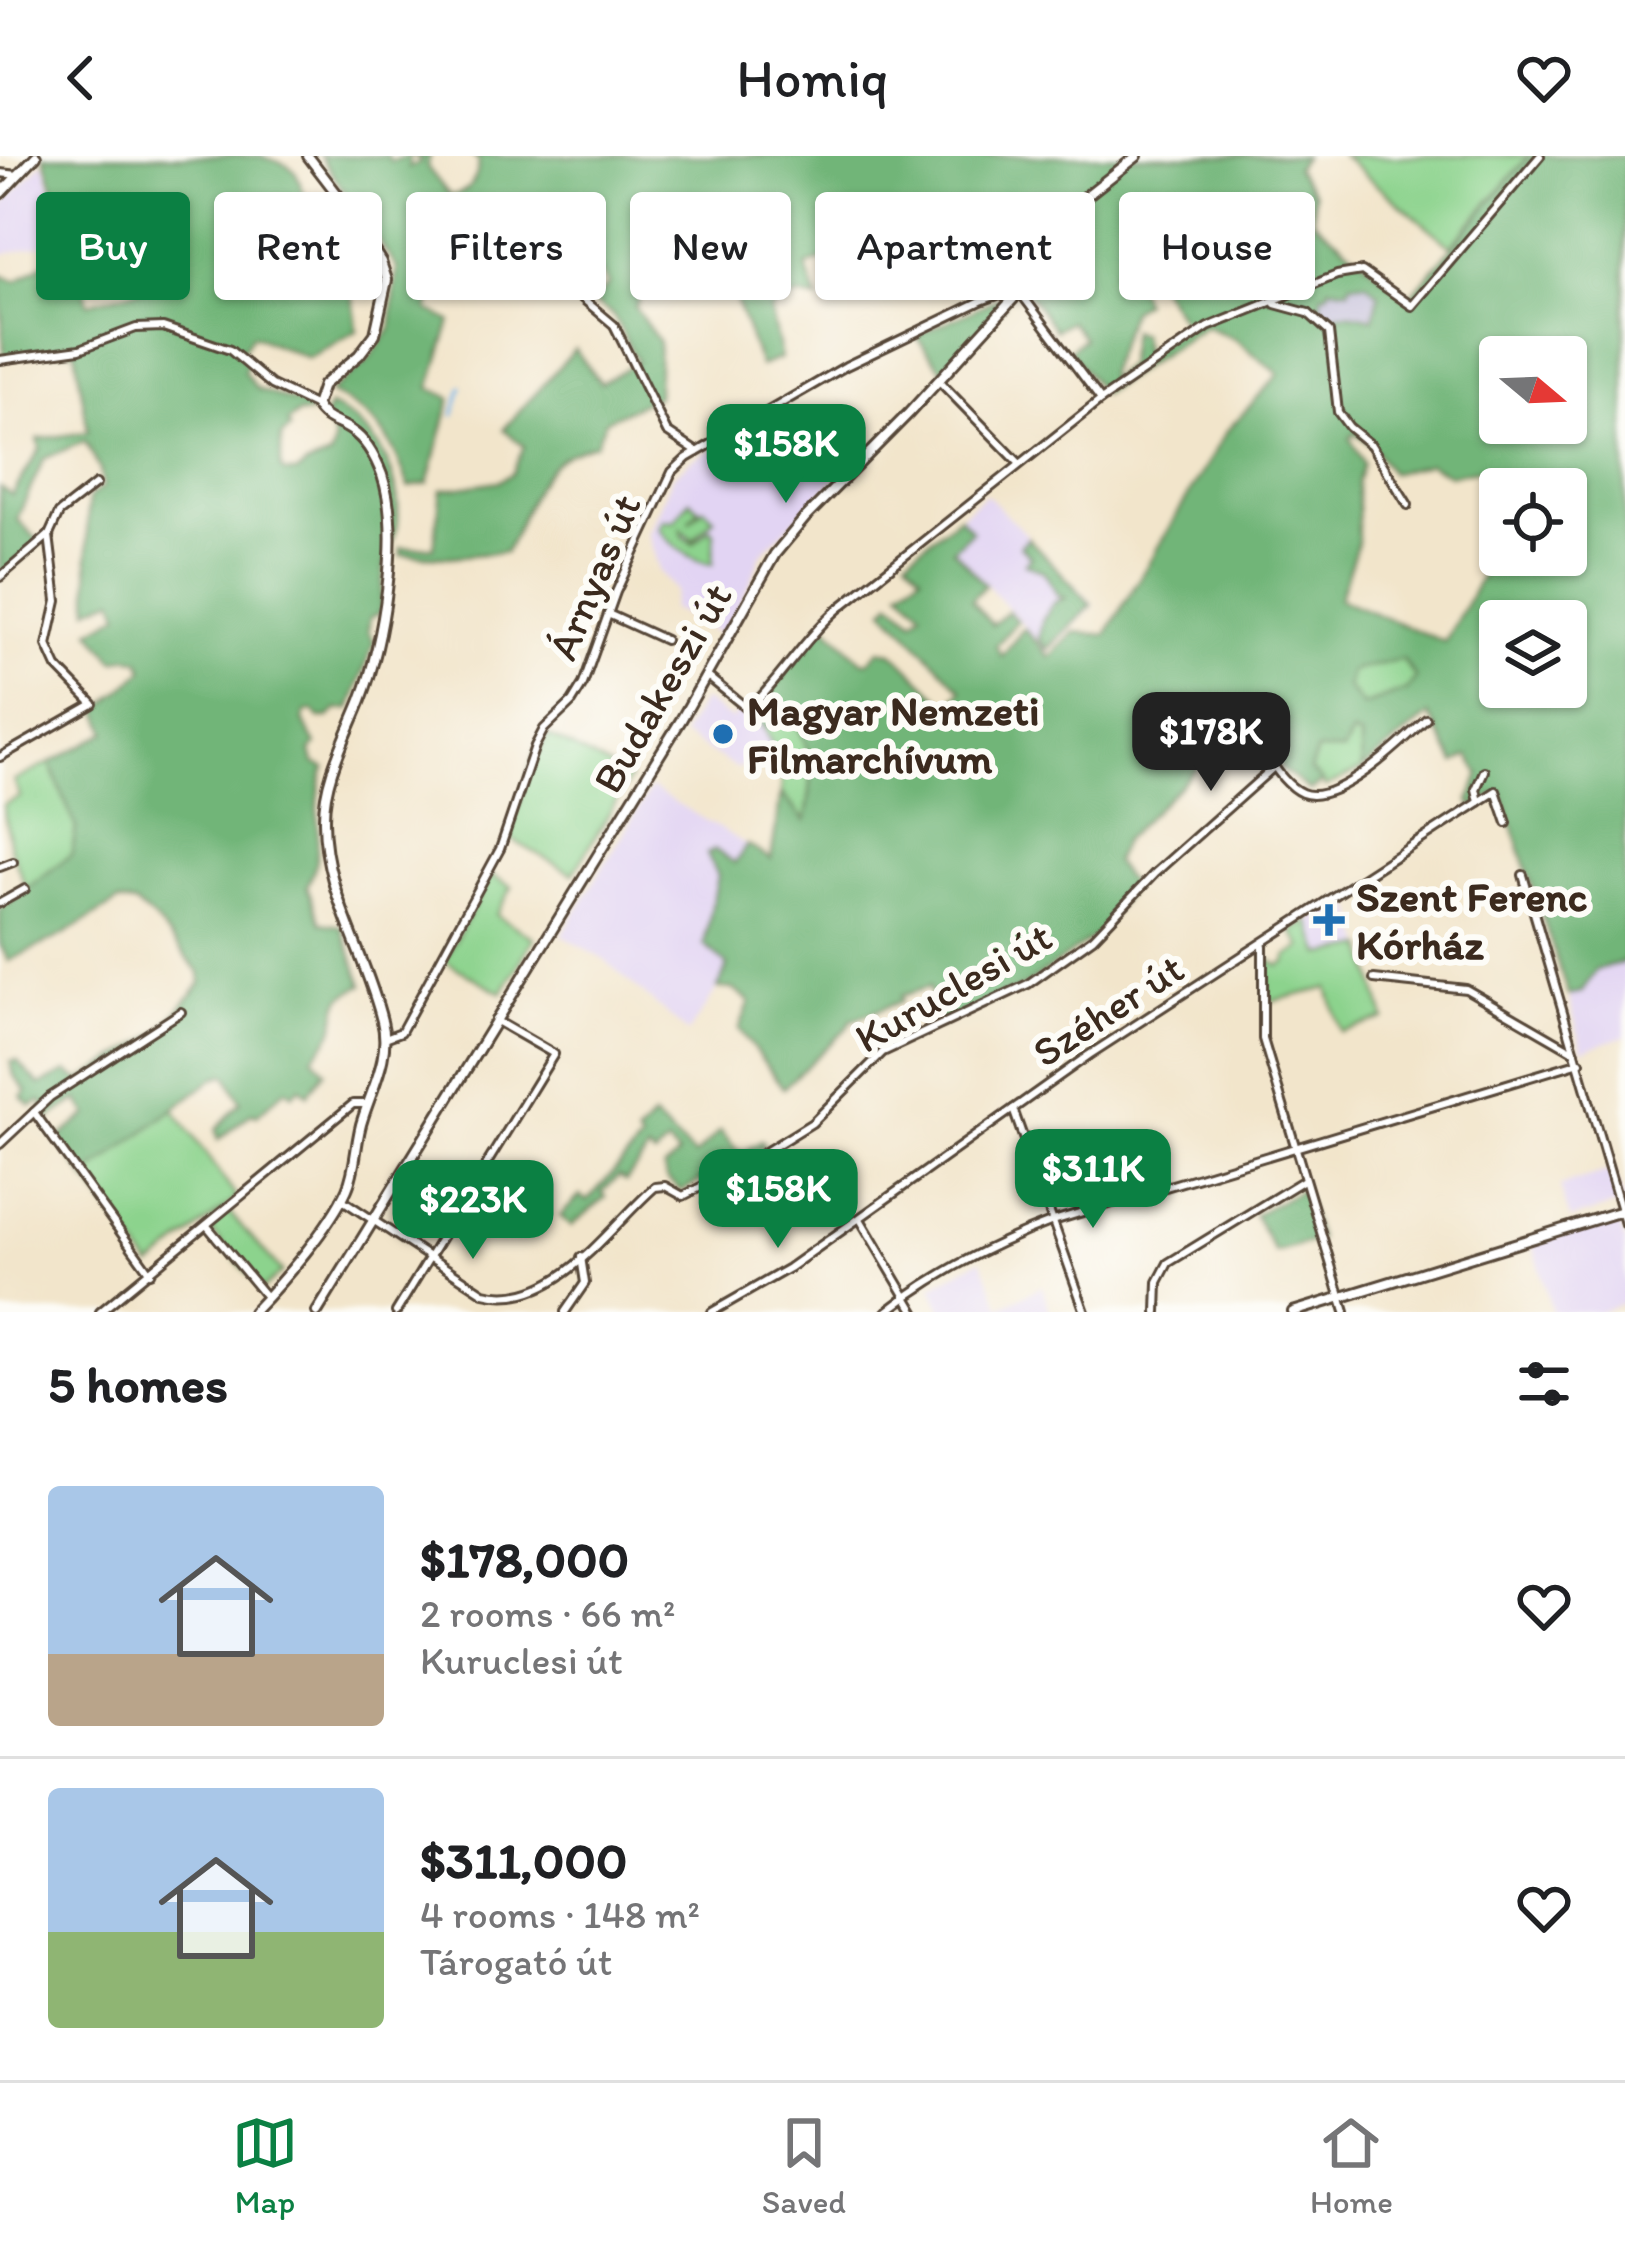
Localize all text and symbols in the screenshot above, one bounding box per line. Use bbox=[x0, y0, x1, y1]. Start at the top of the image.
icon: back bbox=[48, 45, 114, 111]
icon: heart bbox=[1511, 45, 1577, 111]
text: Homiq bbox=[737, 46, 888, 111]
chip: Buy bbox=[36, 192, 190, 300]
chip: Rent bbox=[214, 192, 382, 300]
chip: Filters bbox=[406, 192, 606, 300]
chip: New bbox=[630, 192, 791, 300]
chip: Apartment bbox=[815, 192, 1095, 300]
chip: House bbox=[1119, 192, 1315, 300]
north arrow bbox=[1479, 336, 1587, 444]
map controls bbox=[1479, 336, 1587, 708]
pin: $158K bbox=[702, 404, 870, 506]
text: $158K bbox=[734, 419, 838, 466]
button: locate bbox=[1479, 468, 1587, 576]
street label: Árnyas út bbox=[536, 487, 652, 667]
street label: Budakeszi út bbox=[582, 574, 742, 802]
button: layers bbox=[1479, 600, 1587, 708]
place label: Magyar Nemzeti Filmarchívum bbox=[747, 685, 1040, 784]
pin: $178K bbox=[1127, 692, 1295, 794]
text: $178K bbox=[1159, 707, 1263, 754]
marker: Magyar Nemzeti Filmarchívum bbox=[710, 721, 736, 747]
place label: Szent Ferenc Kórház bbox=[1356, 871, 1588, 970]
marker: Szent Ferenc Kórház bbox=[1313, 904, 1345, 936]
street label: Kuruclesi út bbox=[846, 910, 1060, 1064]
street label: Széher út bbox=[1023, 942, 1193, 1078]
pin: $311K bbox=[1009, 1129, 1177, 1231]
text: $311K bbox=[1042, 1144, 1144, 1191]
pin: $158K bbox=[694, 1149, 862, 1251]
pin: $223K bbox=[389, 1160, 557, 1262]
text: $158K bbox=[726, 1164, 830, 1211]
text: $223K bbox=[420, 1175, 526, 1222]
icon: filters bbox=[1511, 1351, 1577, 1417]
text: 5 homes bbox=[48, 1354, 228, 1415]
text: $178,000 bbox=[420, 1529, 629, 1590]
icon: home bbox=[144, 1534, 288, 1678]
icon: heart bbox=[1511, 1573, 1577, 1639]
text: 2 rooms · 66 m² bbox=[420, 1590, 675, 1637]
text: Kuruclesi út bbox=[420, 1637, 623, 1684]
text: $311,000 bbox=[420, 1830, 627, 1891]
icon: home bbox=[144, 1836, 288, 1980]
icon: heart bbox=[1511, 1875, 1577, 1941]
text: 4 rooms · 148 m² bbox=[420, 1891, 700, 1938]
text: Tárogató út bbox=[420, 1938, 612, 1985]
tab: Map bbox=[232, 2110, 298, 2221]
tab: Saved bbox=[762, 2110, 846, 2221]
tab: Home bbox=[1310, 2110, 1393, 2221]

